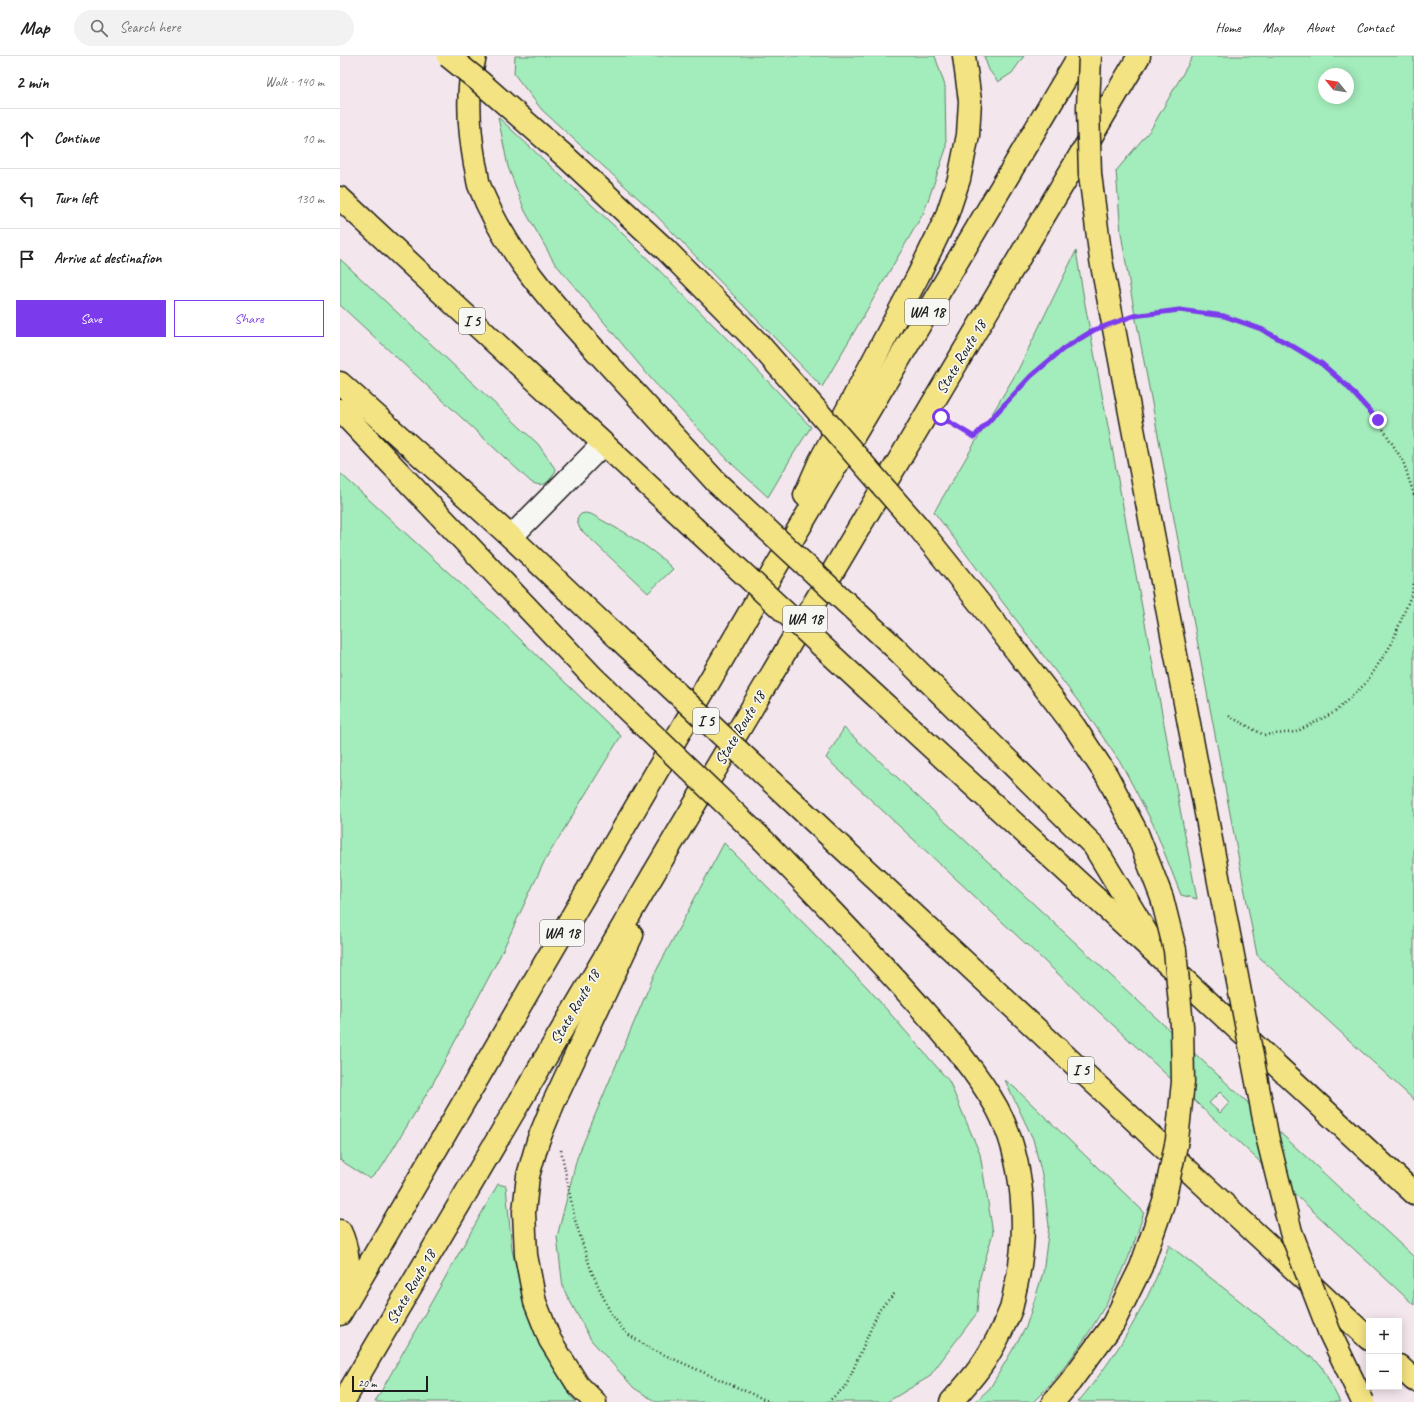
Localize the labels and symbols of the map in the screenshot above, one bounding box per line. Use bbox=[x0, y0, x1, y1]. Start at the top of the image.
north arrow bbox=[1318, 68, 1354, 104]
road number: WA 18 bbox=[905, 299, 949, 325]
road number: I 5 bbox=[459, 308, 485, 334]
street label: State Route 18 bbox=[931, 315, 992, 398]
route start bbox=[932, 408, 950, 426]
route end bbox=[1369, 411, 1387, 429]
road number: WA 18 bbox=[783, 606, 827, 632]
street label: State Route 18 bbox=[710, 686, 771, 769]
road number: I 5 bbox=[693, 708, 719, 734]
road number: WA 18 bbox=[540, 920, 584, 946]
street label: State Route 18 bbox=[546, 964, 605, 1048]
road number: I 5 bbox=[1068, 1057, 1094, 1083]
street label: State Route 18 bbox=[382, 1244, 441, 1328]
scale bar bbox=[352, 1374, 428, 1393]

